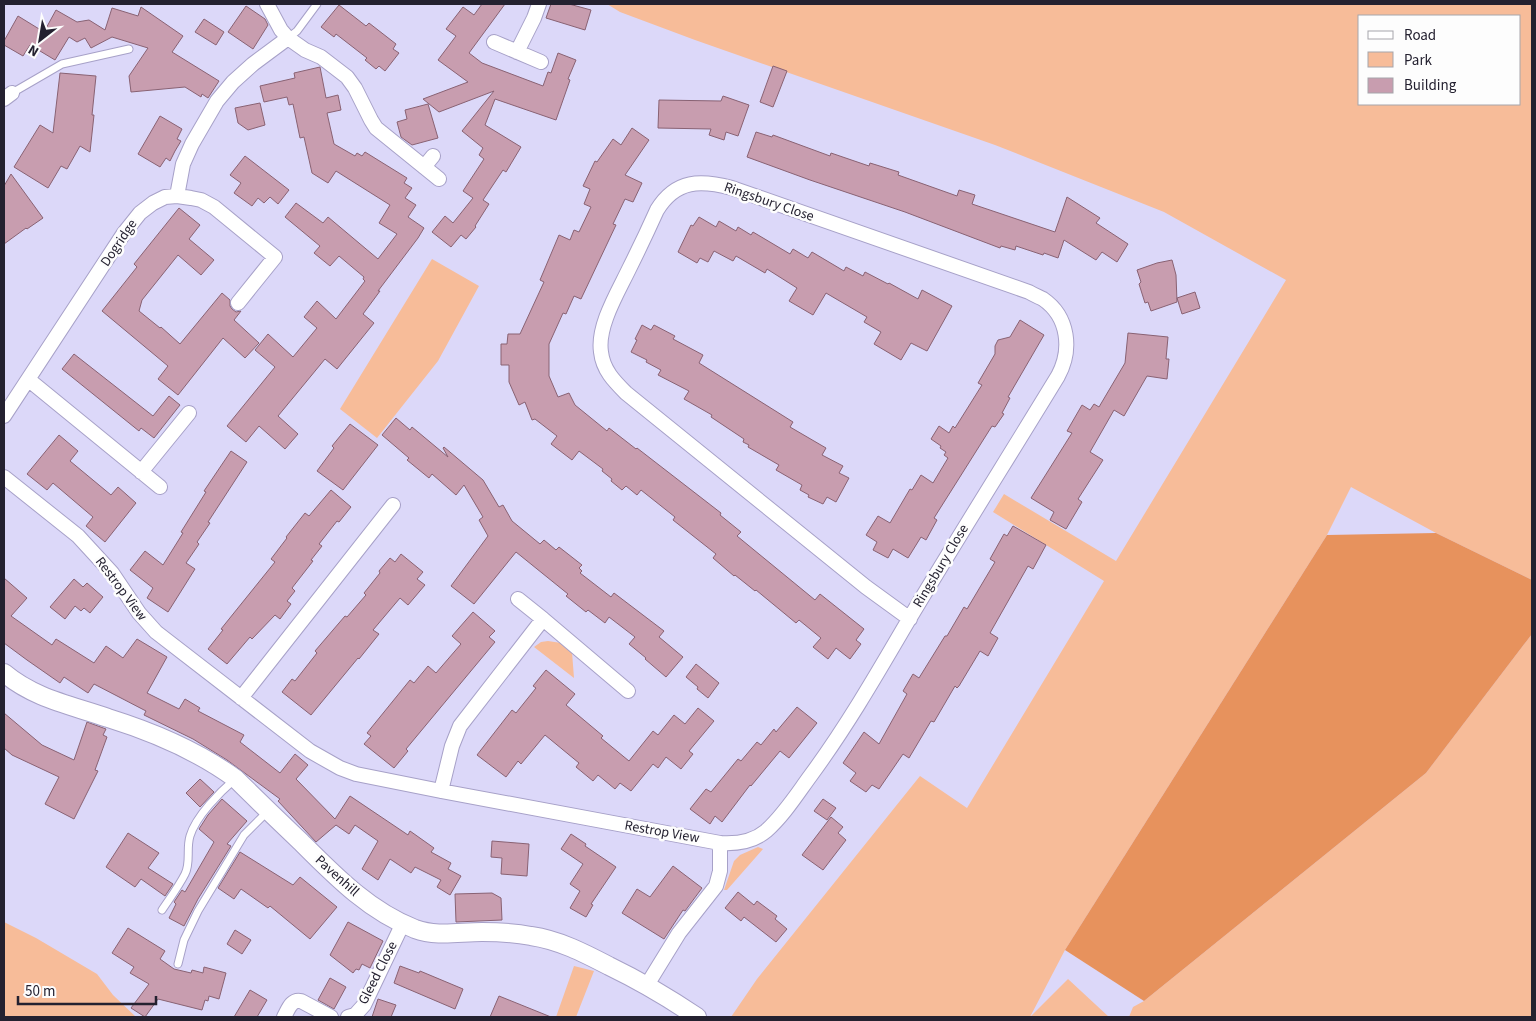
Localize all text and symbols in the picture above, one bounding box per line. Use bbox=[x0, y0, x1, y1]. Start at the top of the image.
north arrow bbox=[15, 15, 65, 65]
legend bbox=[1358, 15, 1521, 105]
text: Road bbox=[1404, 25, 1436, 46]
text: N bbox=[25, 39, 43, 61]
text: Park bbox=[1404, 50, 1433, 71]
text: Building bbox=[1404, 75, 1457, 96]
street label: Ringsbury Close bbox=[721, 177, 817, 227]
street label: Dogridge bbox=[96, 215, 142, 271]
street label: Ringsbury Close bbox=[908, 521, 974, 611]
street label: Restrop View bbox=[90, 553, 152, 625]
street label: Restrop View bbox=[623, 816, 701, 848]
street label: Pavenhill bbox=[310, 851, 364, 902]
street label: Gleed Close bbox=[354, 938, 403, 1008]
scale bar bbox=[18, 974, 155, 1006]
text: 50 m bbox=[25, 981, 55, 1002]

